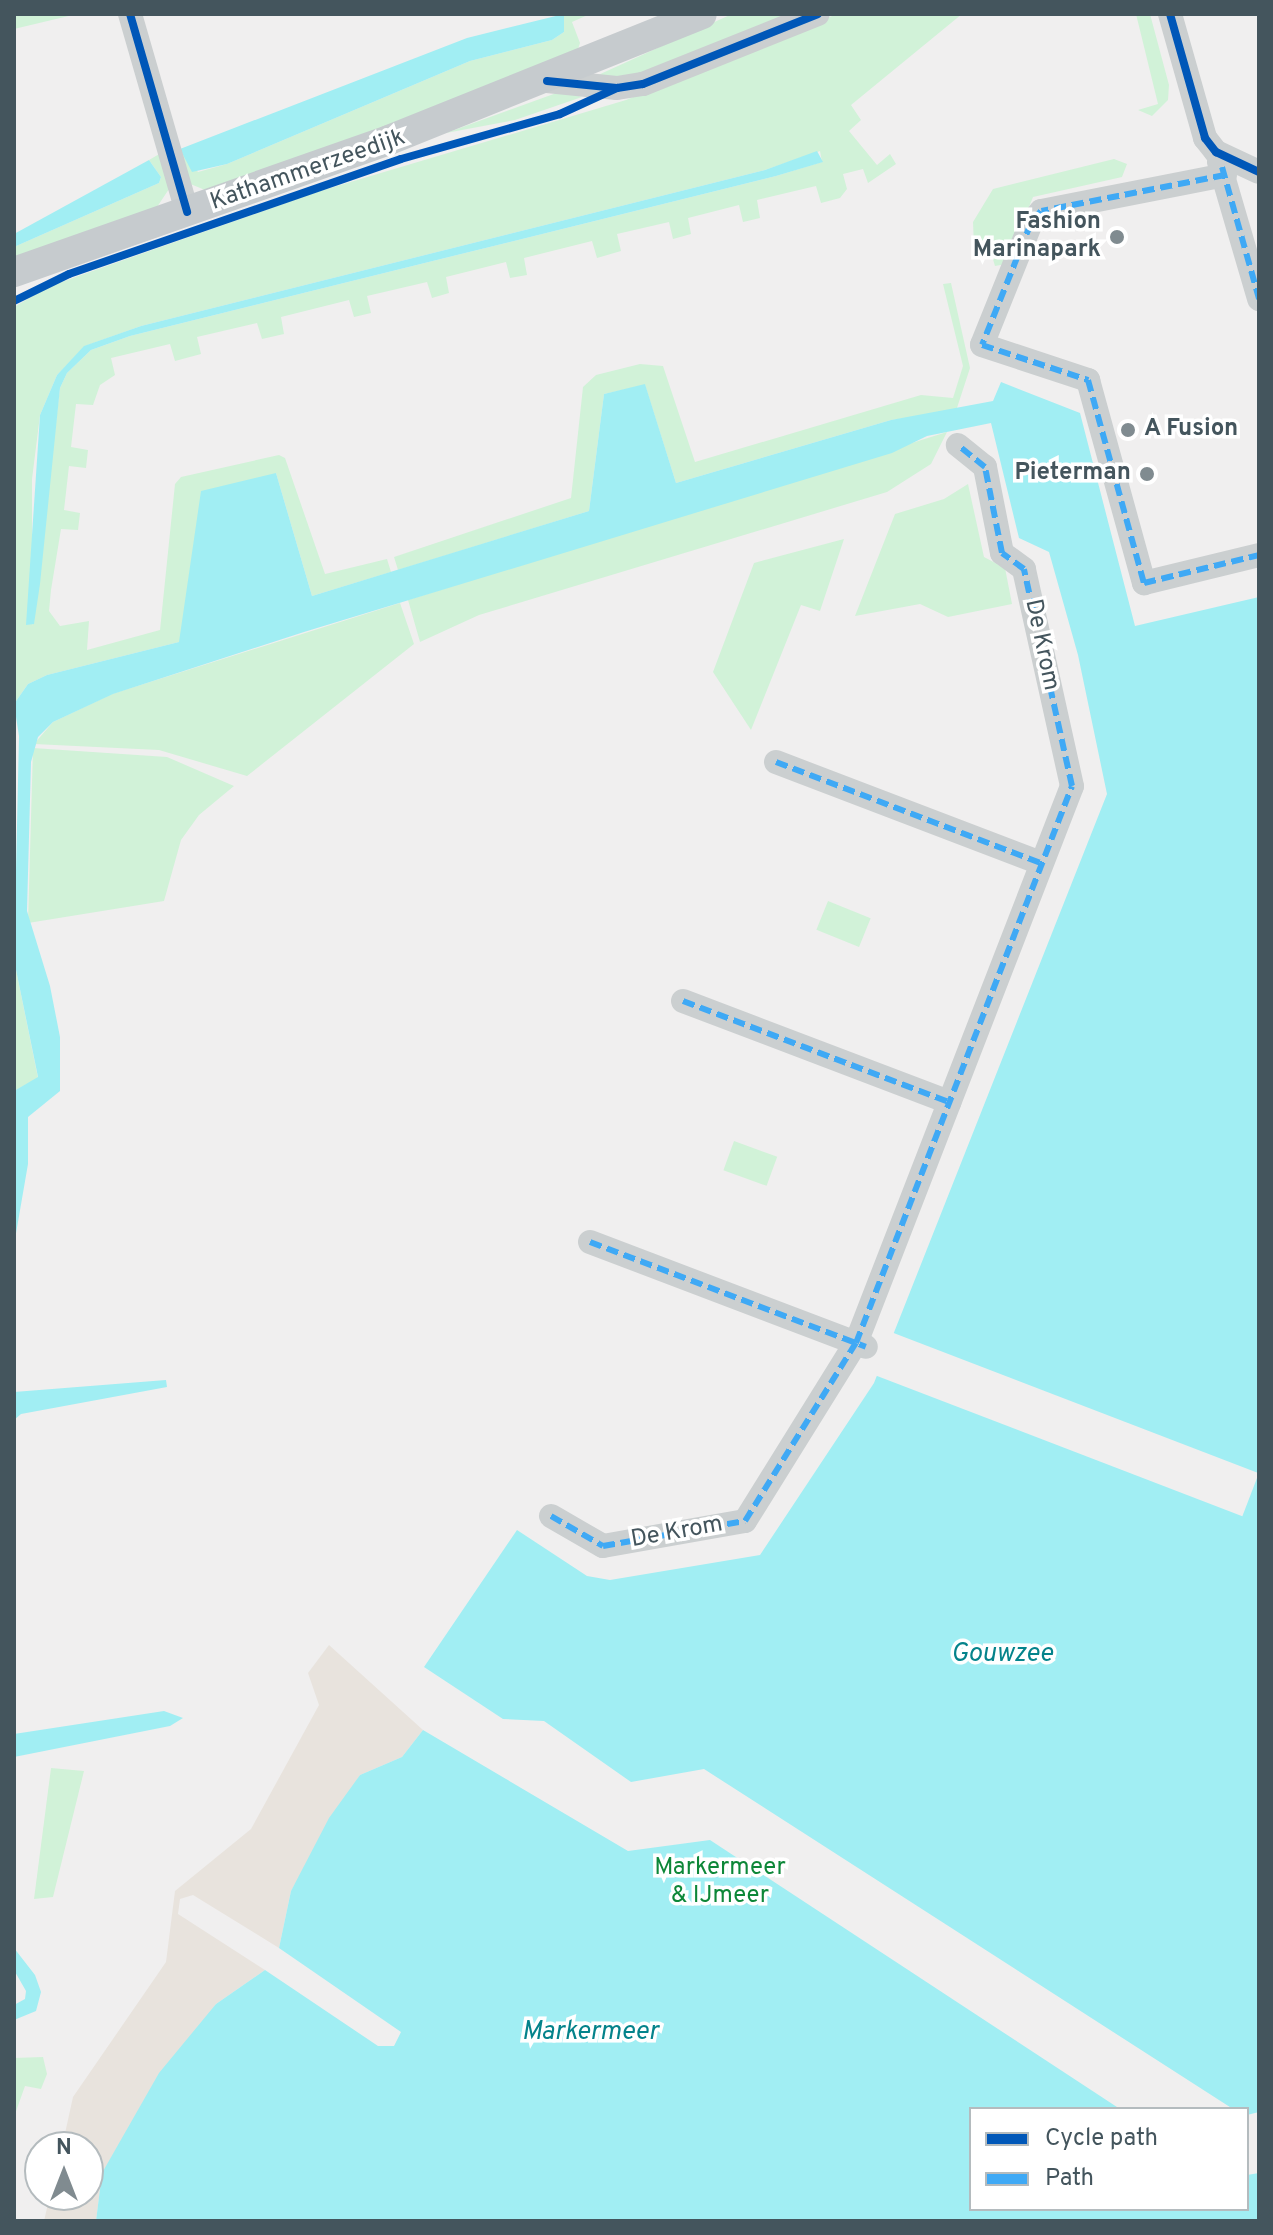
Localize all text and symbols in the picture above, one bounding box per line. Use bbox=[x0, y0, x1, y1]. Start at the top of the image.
street label: Kathammerzeedijk bbox=[207, 124, 409, 218]
place label: Fashion Marinapark bbox=[973, 209, 1101, 265]
marker: Fashion Marinapark bbox=[1108, 228, 1126, 246]
place label: A Fusion bbox=[1144, 416, 1239, 444]
marker: A Fusion bbox=[1119, 421, 1137, 439]
place label: Pieterman bbox=[1014, 460, 1131, 488]
marker: Pieterman bbox=[1138, 465, 1156, 483]
street label: De Krom bbox=[1017, 597, 1065, 693]
street label: De Krom bbox=[629, 1511, 725, 1555]
water label: Gouwzee bbox=[951, 1639, 1053, 1671]
park label: Markermeer & IJmeer bbox=[654, 1855, 786, 1911]
water label: Markermeer bbox=[522, 2017, 658, 2049]
legend bbox=[969, 2107, 1249, 2211]
text: Cycle path bbox=[1045, 2124, 1158, 2154]
north arrow bbox=[24, 2131, 104, 2211]
text: N bbox=[56, 2135, 72, 2162]
text: Path bbox=[1045, 2164, 1094, 2194]

